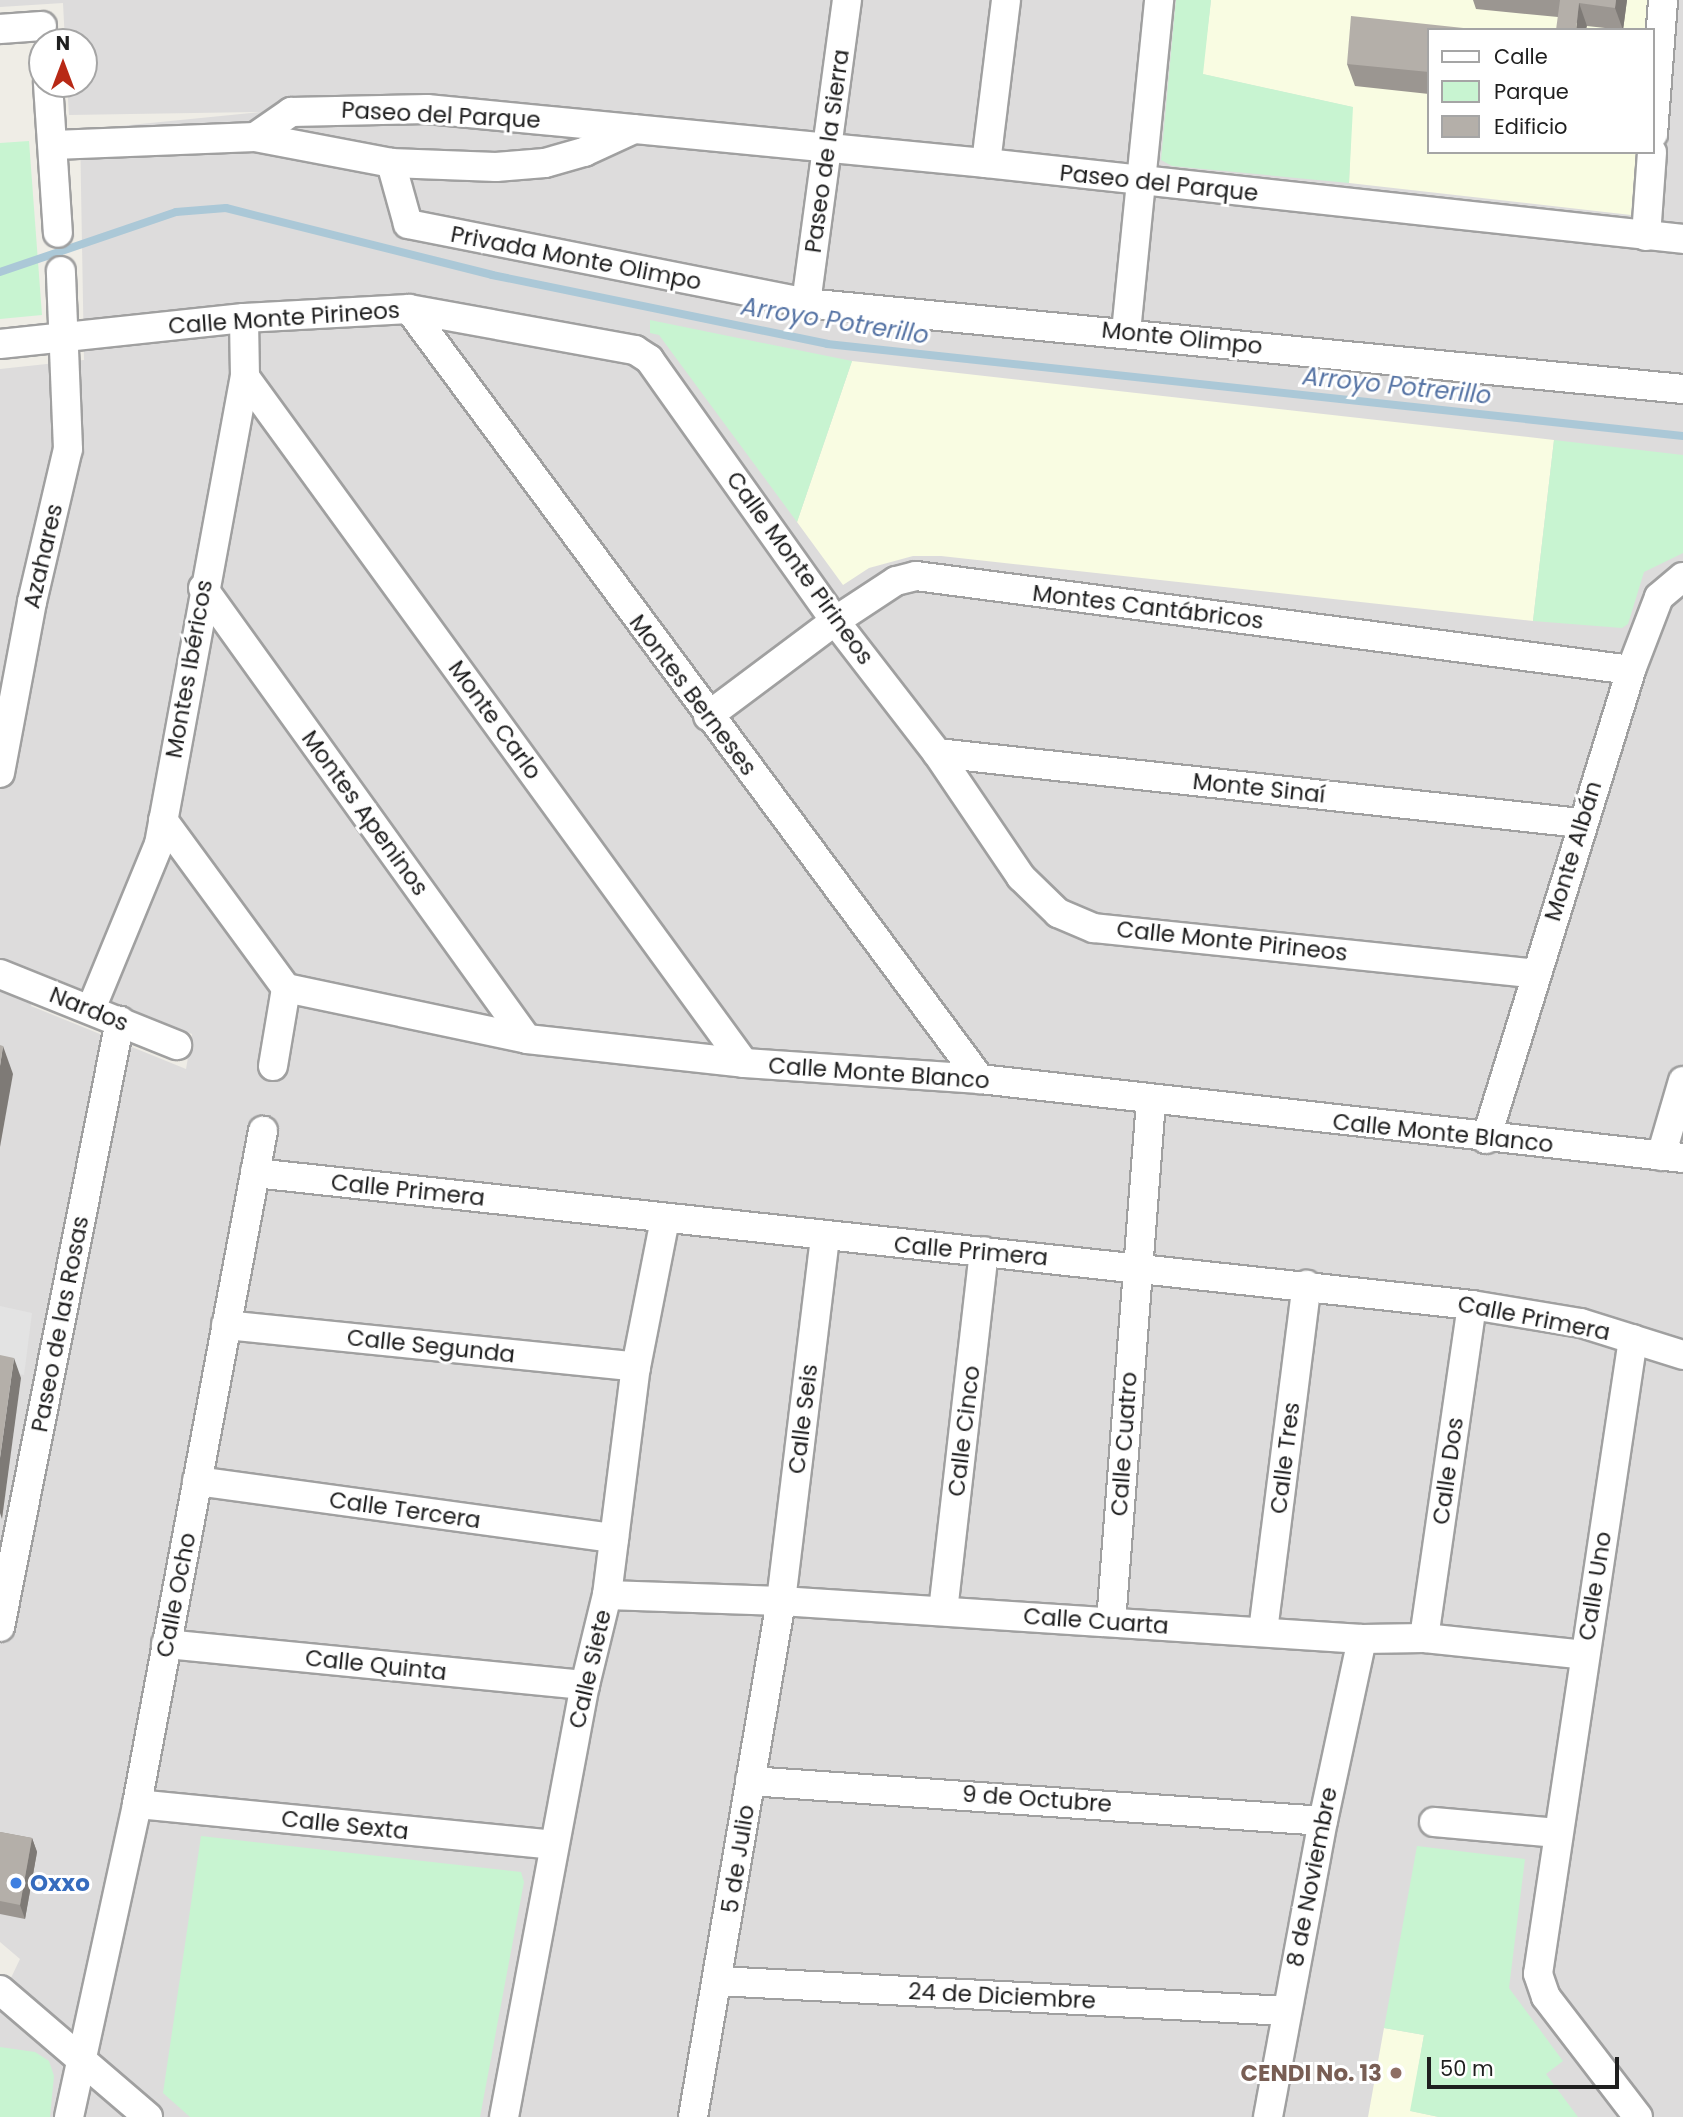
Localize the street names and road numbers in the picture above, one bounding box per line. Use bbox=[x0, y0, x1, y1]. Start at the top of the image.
street label: Paseo de la Sierra bbox=[799, 47, 855, 255]
street label: Paseo del Parque bbox=[341, 96, 541, 134]
street label: Paseo del Parque bbox=[1058, 159, 1260, 207]
street label: Privada Monte Olimpo bbox=[448, 220, 704, 296]
street label: Calle Monte Pirineos bbox=[167, 296, 401, 340]
street label: Monte Olimpo bbox=[1100, 316, 1264, 360]
street label: Calle Monte Pirineos bbox=[721, 466, 879, 670]
street label: Azahares bbox=[18, 501, 68, 611]
street label: Montes Ibéricos bbox=[160, 578, 218, 760]
street label: Montes Cantábricos bbox=[1031, 579, 1265, 635]
street label: Montes Berneses bbox=[624, 609, 762, 781]
street label: Monte Carlo bbox=[443, 655, 547, 785]
street label: Montes Apeninos bbox=[296, 725, 434, 901]
street label: Monte Sinaí bbox=[1191, 767, 1327, 809]
street label: Monte Albán bbox=[1539, 778, 1607, 924]
street label: Calle Monte Pirineos bbox=[1115, 915, 1349, 967]
street label: Nardos bbox=[46, 981, 132, 1037]
street label: Calle Monte Blanco bbox=[767, 1051, 991, 1095]
street label: Calle Monte Blanco bbox=[1331, 1108, 1555, 1158]
street label: Calle Primera bbox=[330, 1168, 486, 1212]
street label: Paseo de las Rosas bbox=[26, 1214, 94, 1434]
street label: Calle Primera bbox=[893, 1231, 1049, 1271]
street label: Calle Primera bbox=[1455, 1290, 1613, 1346]
street label: Calle Segunda bbox=[346, 1323, 516, 1369]
street label: Calle Seis bbox=[783, 1363, 823, 1475]
street label: Calle Cinco bbox=[942, 1364, 986, 1498]
street label: Calle Cuatro bbox=[1105, 1371, 1143, 1517]
street label: Calle Tres bbox=[1264, 1401, 1306, 1515]
street label: Calle Dos bbox=[1427, 1416, 1469, 1526]
street label: Calle Tercera bbox=[327, 1486, 483, 1534]
street label: Calle Ocho bbox=[150, 1530, 202, 1660]
street label: Calle Uno bbox=[1573, 1530, 1617, 1642]
street label: Calle Cuarta bbox=[1022, 1602, 1170, 1640]
street label: Calle Siete bbox=[563, 1607, 617, 1731]
street label: Calle Quinta bbox=[304, 1644, 448, 1686]
street label: 9 de Octubre bbox=[961, 1780, 1113, 1818]
street label: 8 de Noviembre bbox=[1281, 1785, 1343, 1969]
street label: 5 de Julio bbox=[716, 1803, 760, 1915]
street label: Calle Sexta bbox=[280, 1805, 410, 1845]
street label: 24 de Diciembre bbox=[908, 1977, 1096, 2015]

